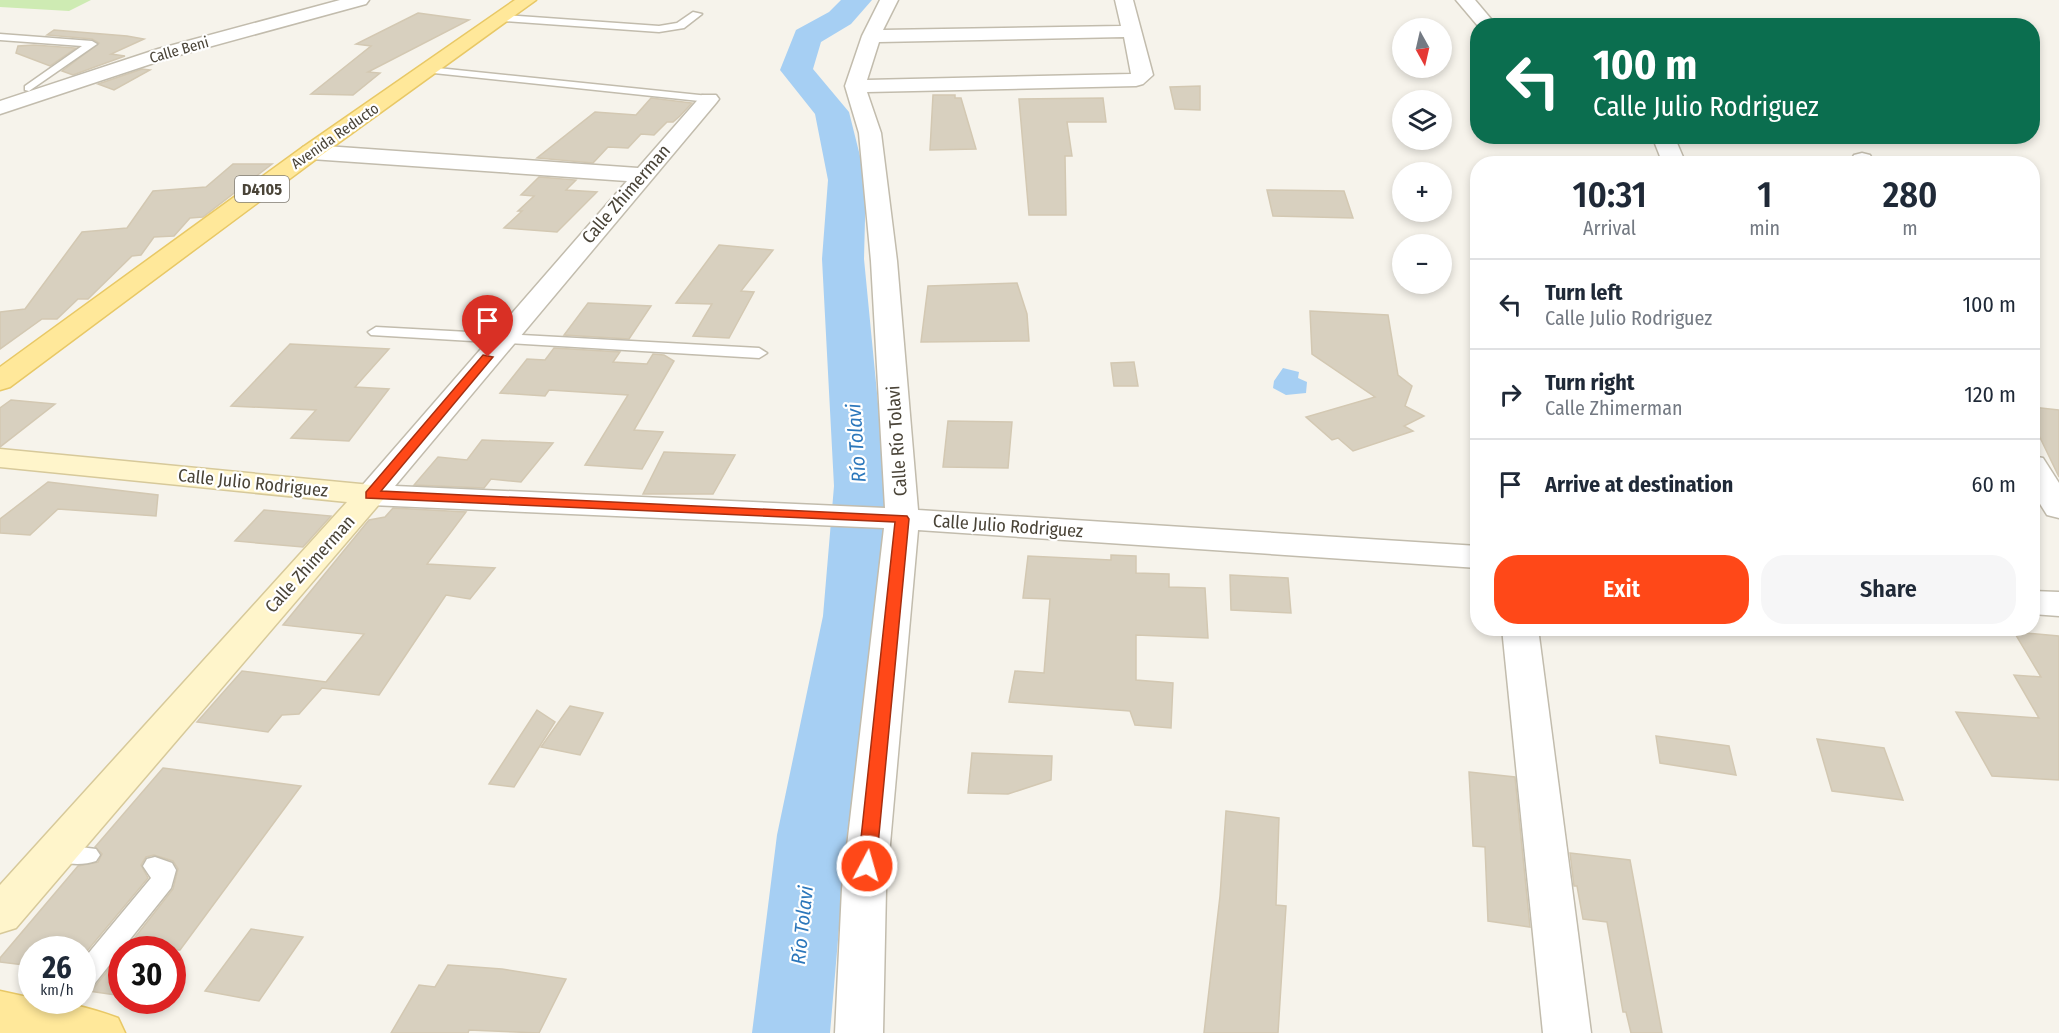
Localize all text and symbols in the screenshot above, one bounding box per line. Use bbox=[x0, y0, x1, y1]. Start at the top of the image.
north arrow bbox=[1392, 18, 1452, 78]
map controls bbox=[1392, 18, 1452, 294]
street label: Calle Beni bbox=[147, 33, 211, 67]
text: 100 m bbox=[1593, 40, 1697, 90]
icon: left bbox=[1494, 42, 1572, 120]
button: layers bbox=[1392, 90, 1452, 150]
text: Calle Julio Rodriguez bbox=[1593, 91, 1819, 123]
street label: Avenida Reducto bbox=[288, 99, 382, 173]
street label: Calle Zhimerman bbox=[577, 140, 675, 248]
button: + bbox=[1392, 162, 1452, 222]
text: 10:31 bbox=[1573, 173, 1647, 217]
text: 1 bbox=[1757, 173, 1772, 217]
text: 280 bbox=[1883, 173, 1937, 217]
road number: D4105 bbox=[235, 176, 289, 202]
text: Arrival bbox=[1583, 216, 1636, 240]
text: min bbox=[1749, 216, 1780, 240]
text: m bbox=[1902, 216, 1918, 240]
button: − bbox=[1392, 234, 1452, 294]
text: Turn left bbox=[1545, 279, 1623, 306]
icon: left bbox=[1494, 288, 1527, 321]
text: 100 m bbox=[1962, 291, 2016, 318]
pin bbox=[462, 295, 513, 357]
icon: arrive bbox=[471, 304, 504, 337]
text: Calle Julio Rodriguez bbox=[1545, 306, 1712, 330]
text: Turn right bbox=[1545, 369, 1634, 396]
icon: right bbox=[1494, 378, 1527, 411]
text: 120 m bbox=[1964, 381, 2016, 408]
street label: Calle Río Tolavi bbox=[882, 385, 912, 497]
text: Calle Zhimerman bbox=[1545, 396, 1683, 420]
water label: Río Tolavi bbox=[841, 403, 871, 483]
street label: Calle Julio Rodriguez bbox=[177, 464, 329, 502]
icon: arrive bbox=[1494, 468, 1527, 501]
text: Arrive at destination bbox=[1545, 471, 1733, 498]
text: 60 m bbox=[1972, 471, 2016, 498]
street label: Calle Julio Rodriguez bbox=[932, 510, 1084, 542]
street label: Calle Zhimerman bbox=[260, 511, 360, 617]
button: Exit bbox=[1494, 555, 1749, 624]
button: Share bbox=[1761, 555, 2016, 624]
position arrow bbox=[835, 834, 899, 898]
water label: Río Tolavi bbox=[786, 884, 818, 966]
speed limit sign: 30 bbox=[108, 936, 186, 1014]
text: 26 bbox=[42, 950, 72, 986]
text: km/h bbox=[40, 981, 74, 999]

